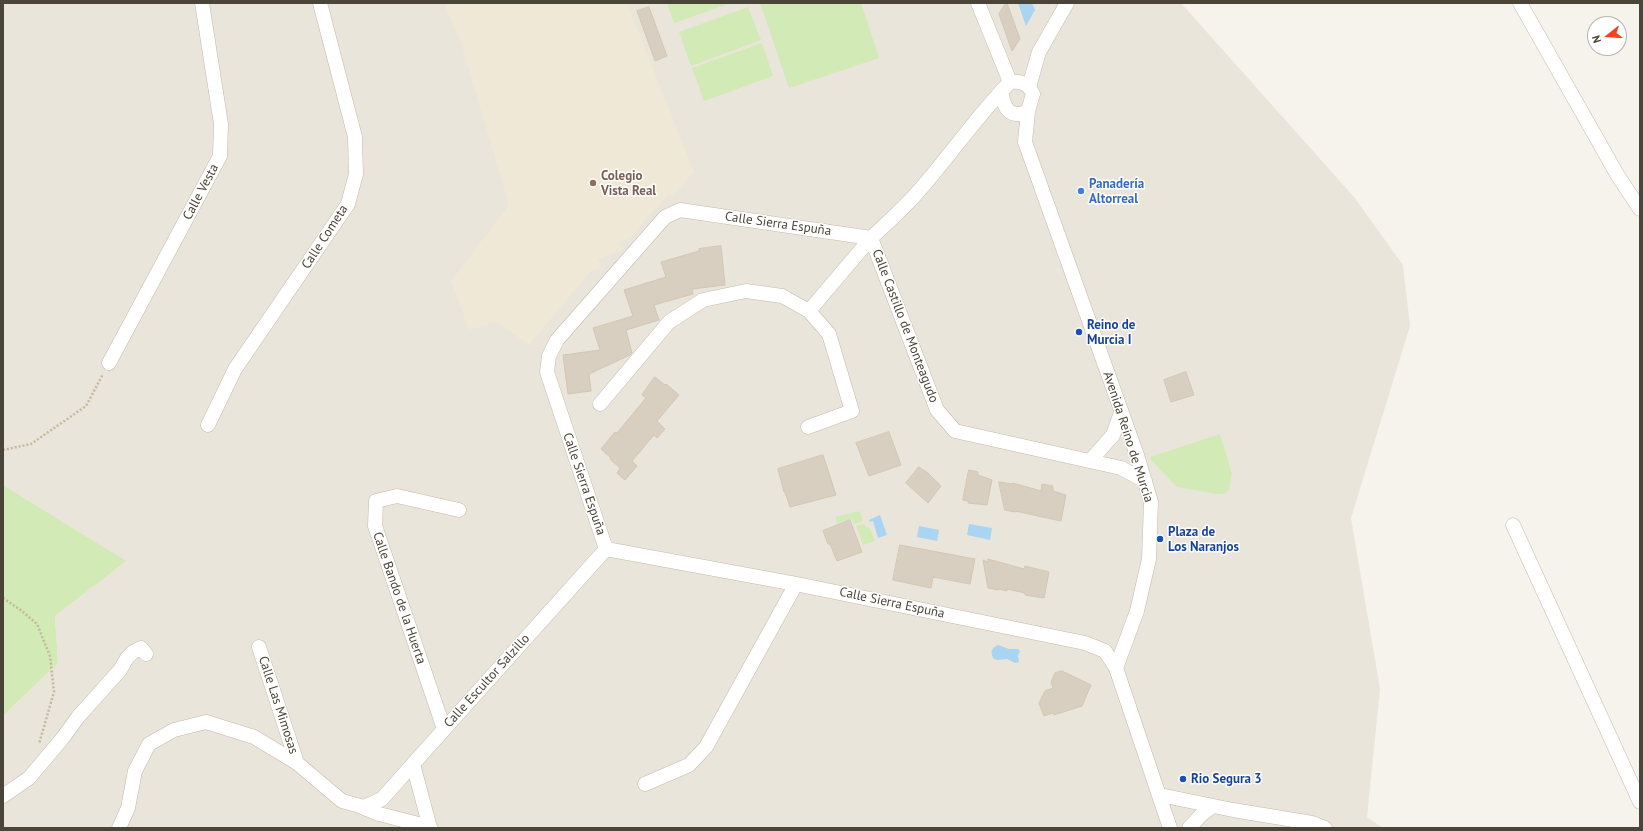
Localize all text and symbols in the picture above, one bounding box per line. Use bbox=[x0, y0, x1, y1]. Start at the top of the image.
north arrow bbox=[1587, 16, 1627, 56]
text: N bbox=[1589, 34, 1604, 45]
street label: Calle Vesta bbox=[180, 161, 222, 223]
place label: Colegio Vista Real bbox=[601, 168, 656, 199]
place label: Panadería Altorreal bbox=[1089, 176, 1144, 207]
marker: Colegio Vista Real bbox=[588, 178, 598, 188]
marker: Panadería Altorreal bbox=[1076, 186, 1086, 196]
street label: Calle Cometa bbox=[299, 202, 351, 272]
street label: Calle Sierra Espuña bbox=[724, 209, 832, 239]
street label: Calle Castillo de Monteagudo bbox=[869, 247, 941, 405]
place label: Reino de Murcia I bbox=[1087, 317, 1135, 348]
marker: Reino de Murcia I bbox=[1074, 327, 1084, 337]
street label: Avenida Reino de Murcia bbox=[1099, 370, 1157, 504]
street label: Calle Sierra Espuña bbox=[559, 431, 609, 537]
place label: Plaza de Los Naranjos bbox=[1168, 524, 1239, 555]
street label: Calle Bando de la Huerta bbox=[369, 530, 429, 666]
marker: Plaza de Los Naranjos bbox=[1155, 534, 1165, 544]
street label: Calle Sierra Espuña bbox=[838, 584, 946, 622]
street label: Calle Escultor Salzillo bbox=[441, 631, 533, 731]
street label: Calle Las Mimosas bbox=[255, 654, 301, 756]
place label: Rio Segura 3 bbox=[1191, 771, 1262, 787]
marker: Rio Segura 3 bbox=[1178, 774, 1188, 784]

